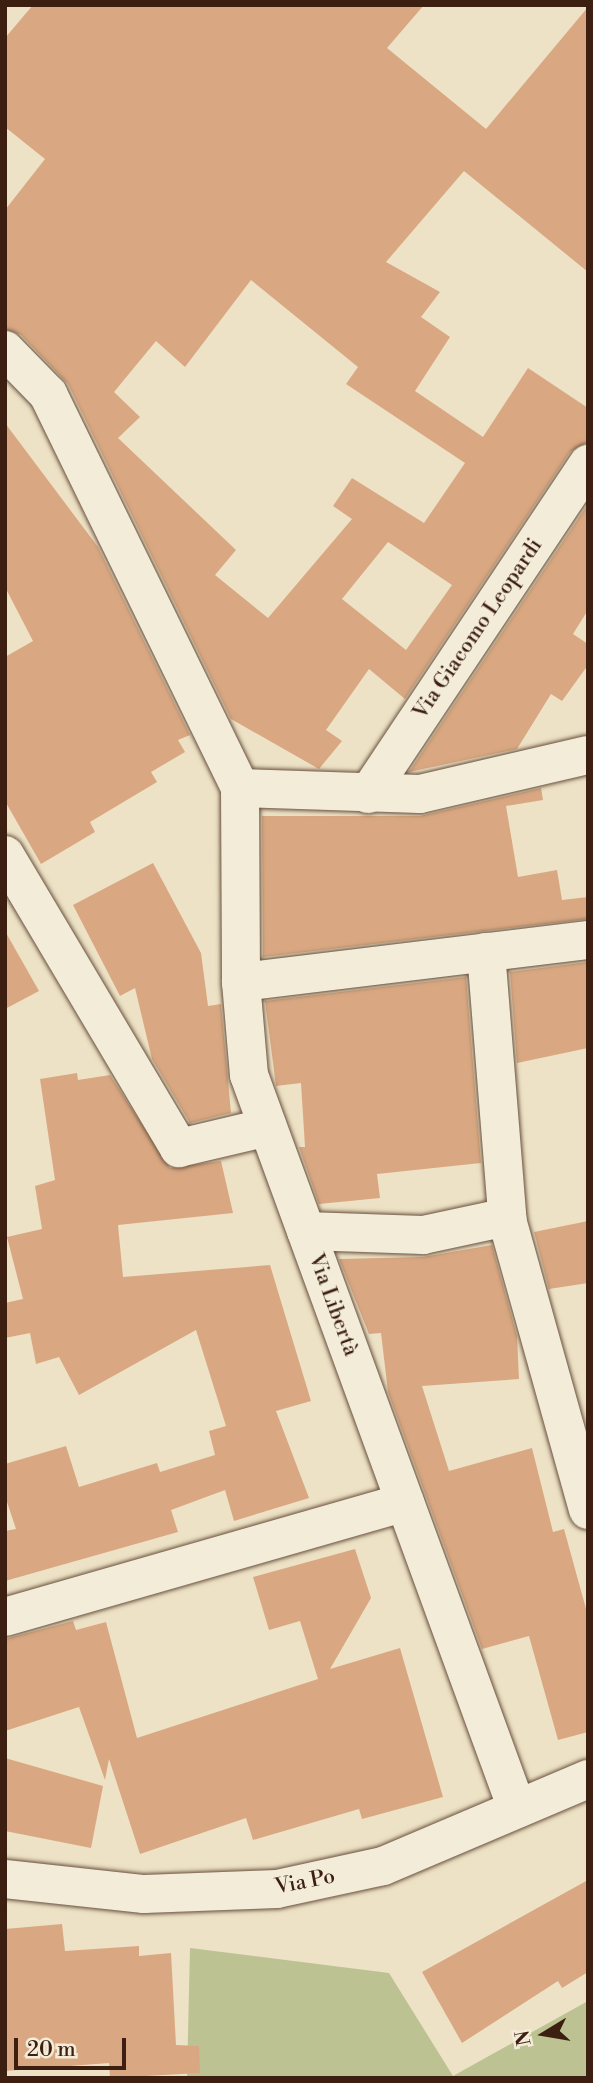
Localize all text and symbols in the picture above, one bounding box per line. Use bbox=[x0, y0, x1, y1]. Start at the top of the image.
street label: Via Giacomo Leopardi bbox=[408, 534, 548, 724]
street label: Via Libertà bbox=[303, 1250, 363, 1360]
street label: Via Po bbox=[273, 1864, 337, 1900]
north arrow bbox=[509, 1999, 579, 2069]
scale bar bbox=[18, 2024, 130, 2068]
text: N bbox=[510, 2028, 537, 2048]
text: 20 m bbox=[27, 2037, 76, 2063]

